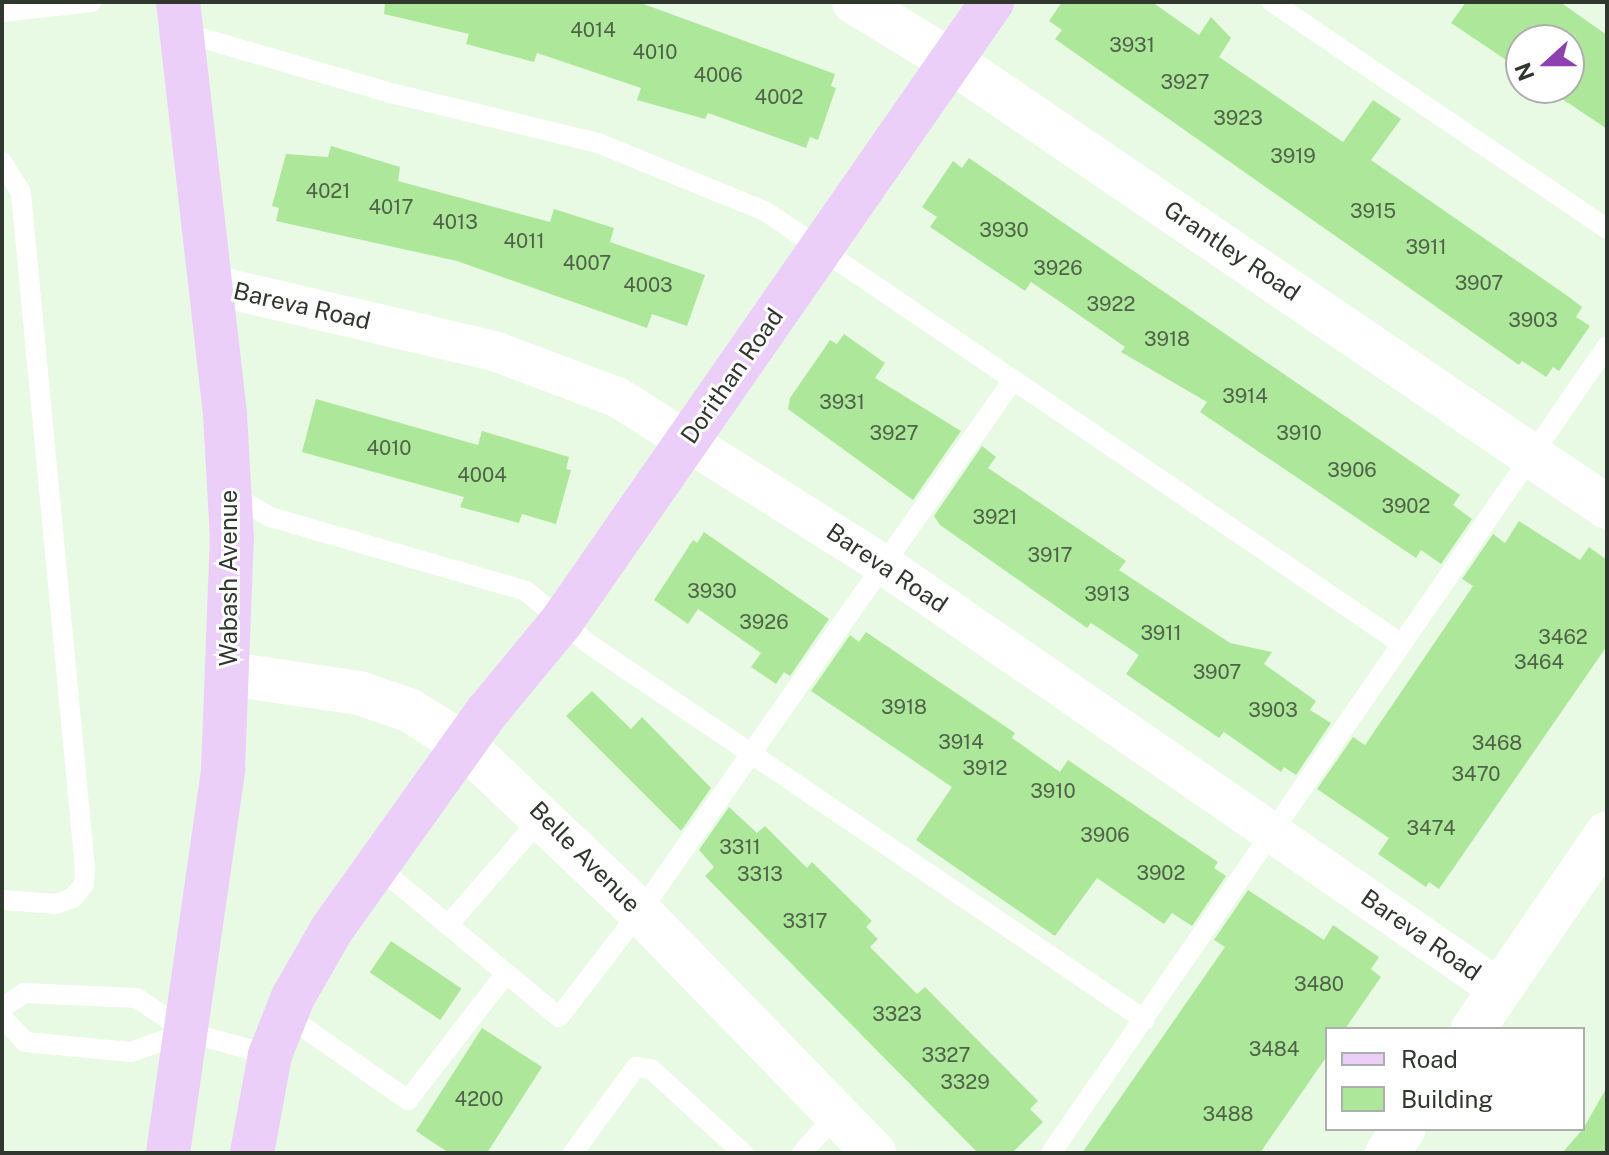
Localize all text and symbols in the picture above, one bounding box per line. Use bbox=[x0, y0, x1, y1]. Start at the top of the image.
house number: 4014 bbox=[570, 18, 616, 42]
north arrow bbox=[1505, 24, 1585, 104]
house number: 3931 bbox=[1109, 33, 1155, 57]
house number: 4010 bbox=[632, 40, 678, 64]
text: N bbox=[1509, 59, 1540, 85]
house number: 4006 bbox=[693, 63, 743, 87]
house number: 3927 bbox=[1161, 70, 1209, 94]
house number: 4002 bbox=[755, 85, 803, 109]
house number: 3923 bbox=[1213, 106, 1263, 130]
house number: 3919 bbox=[1270, 144, 1316, 168]
house number: 4021 bbox=[306, 179, 350, 203]
house number: 4017 bbox=[369, 195, 413, 219]
street label: Grantley Road bbox=[1158, 195, 1306, 307]
house number: 3915 bbox=[1350, 199, 1396, 223]
house number: 4013 bbox=[432, 210, 478, 234]
house number: 3930 bbox=[979, 218, 1029, 242]
house number: 4011 bbox=[503, 229, 545, 253]
house number: 3911 bbox=[1405, 235, 1447, 259]
house number: 4007 bbox=[563, 251, 611, 275]
house number: 3926 bbox=[1033, 256, 1083, 280]
house number: 3907 bbox=[1455, 271, 1503, 295]
house number: 4003 bbox=[623, 273, 673, 297]
street label: Bareva Road bbox=[231, 276, 373, 336]
house number: 3922 bbox=[1087, 292, 1135, 316]
street label: Dorithan Road bbox=[675, 303, 789, 449]
house number: 3903 bbox=[1508, 308, 1558, 332]
house number: 3918 bbox=[1144, 327, 1190, 351]
house number: 3914 bbox=[1222, 384, 1268, 408]
house number: 3931 bbox=[819, 390, 865, 414]
house number: 3927 bbox=[870, 421, 918, 445]
house number: 3910 bbox=[1276, 421, 1322, 445]
house number: 4010 bbox=[366, 436, 412, 460]
house number: 3906 bbox=[1327, 458, 1377, 482]
house number: 4004 bbox=[457, 463, 507, 487]
street label: Wabash Avenue bbox=[215, 490, 243, 666]
house number: 3902 bbox=[1382, 494, 1430, 518]
house number: 3921 bbox=[972, 505, 1018, 529]
street label: Bareva Road bbox=[821, 517, 953, 619]
house number: 3917 bbox=[1027, 543, 1073, 567]
house number: 3930 bbox=[687, 579, 737, 603]
house number: 3913 bbox=[1084, 582, 1130, 606]
house number: 3926 bbox=[739, 610, 789, 634]
house number: 3911 bbox=[1140, 621, 1182, 645]
house number: 3462 bbox=[1538, 625, 1588, 649]
house number: 3464 bbox=[1514, 650, 1564, 674]
house number: 3907 bbox=[1193, 660, 1241, 684]
house number: 3918 bbox=[881, 695, 927, 719]
house number: 3903 bbox=[1248, 698, 1298, 722]
house number: 3914 bbox=[938, 730, 984, 754]
house number: 3468 bbox=[1472, 731, 1522, 755]
house number: 3912 bbox=[962, 756, 1008, 780]
house number: 3470 bbox=[1452, 762, 1500, 786]
house number: 3910 bbox=[1030, 779, 1076, 803]
street label: Belle Avenue bbox=[523, 795, 647, 919]
house number: 3474 bbox=[1406, 816, 1456, 840]
house number: 3906 bbox=[1080, 823, 1130, 847]
house number: 3311 bbox=[719, 835, 761, 859]
house number: 3902 bbox=[1137, 861, 1185, 885]
house number: 3313 bbox=[737, 862, 783, 886]
street label: Bareva Road bbox=[1356, 883, 1486, 987]
house number: 3317 bbox=[782, 909, 828, 933]
house number: 3480 bbox=[1294, 972, 1344, 996]
house number: 3323 bbox=[872, 1002, 922, 1026]
legend bbox=[1325, 1027, 1585, 1131]
house number: 3484 bbox=[1249, 1037, 1299, 1061]
house number: 3327 bbox=[922, 1043, 970, 1067]
text: Road bbox=[1401, 1045, 1458, 1073]
house number: 3329 bbox=[940, 1070, 990, 1094]
text: Building bbox=[1401, 1085, 1493, 1113]
house number: 4200 bbox=[455, 1087, 503, 1111]
house number: 3488 bbox=[1203, 1102, 1253, 1126]

